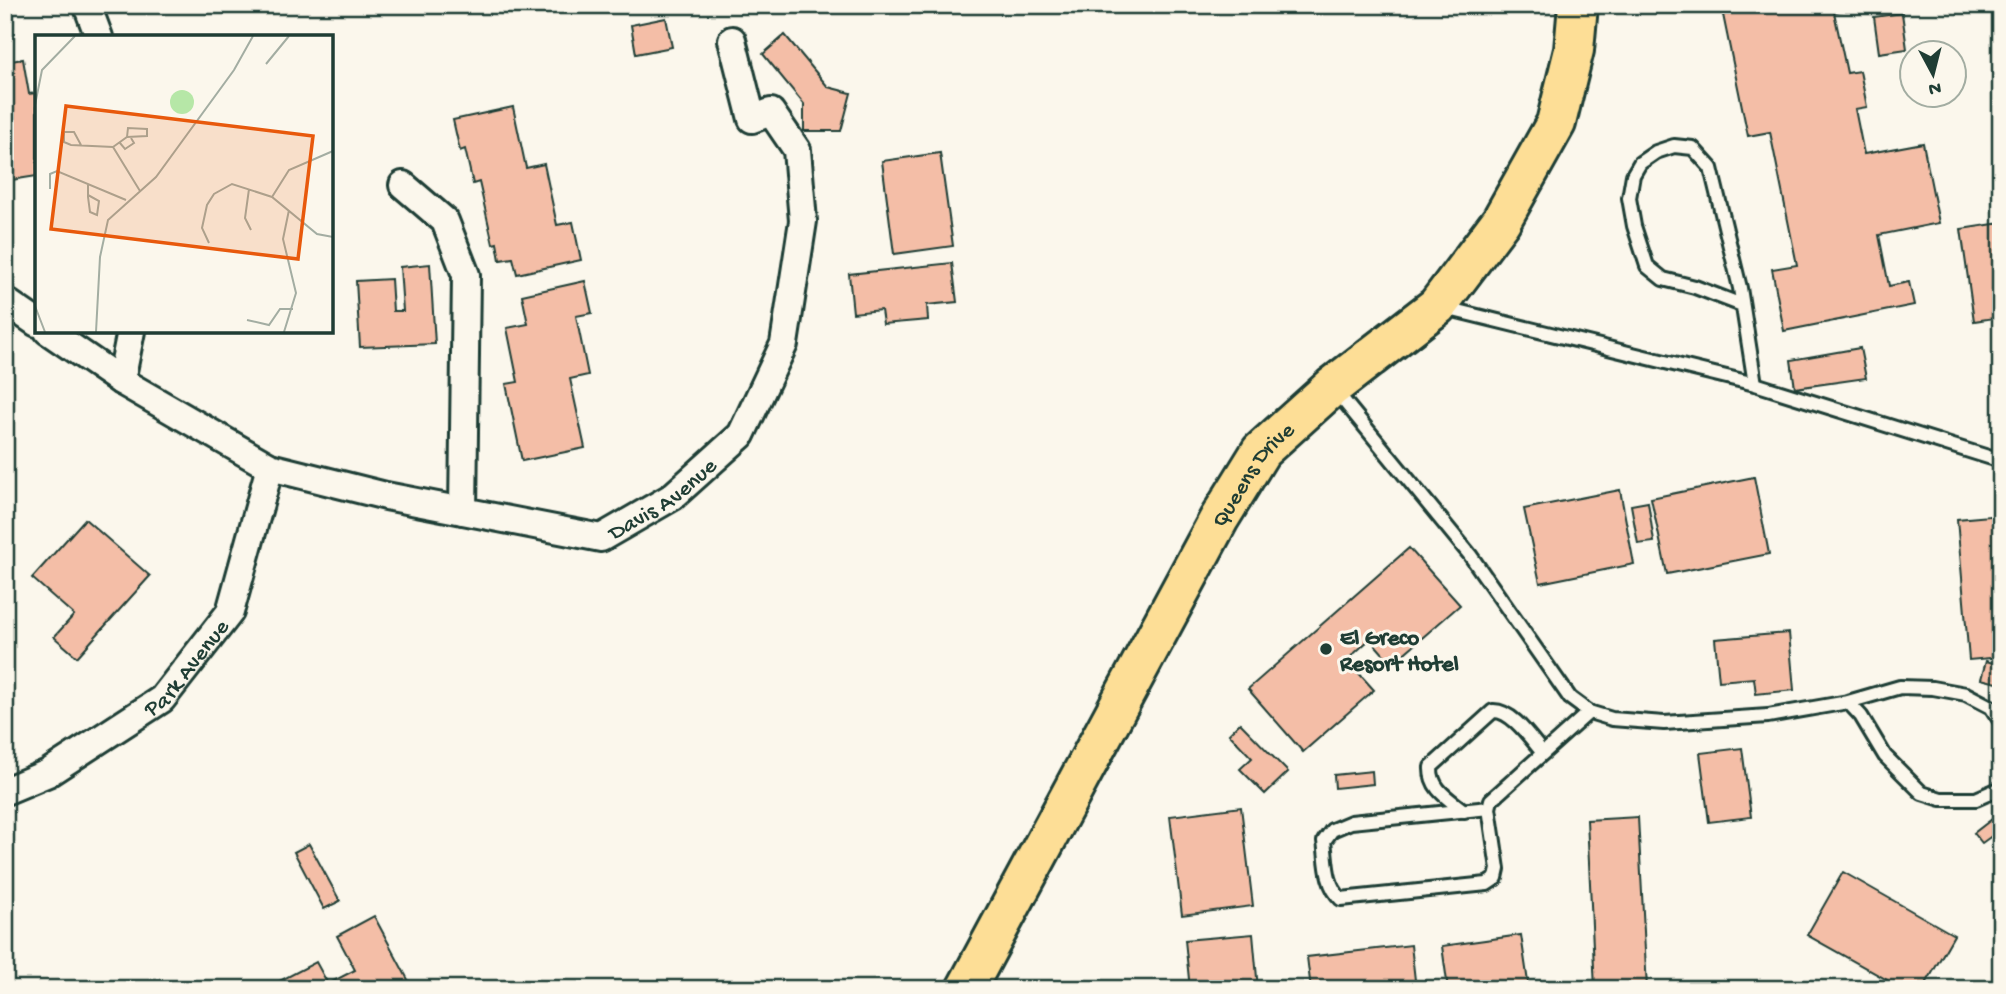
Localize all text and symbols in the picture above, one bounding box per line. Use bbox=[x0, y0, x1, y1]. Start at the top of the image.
inset map bbox=[35, 35, 332, 332]
north arrow bbox=[1898, 38, 1968, 108]
text: N bbox=[1927, 75, 1942, 100]
street label: Queens Drive bbox=[1207, 417, 1302, 533]
street label: Davis Avenue bbox=[603, 453, 724, 549]
street label: Park Avenue bbox=[139, 614, 237, 725]
place label: El Greco Resort Hotel bbox=[1339, 626, 1459, 679]
marker: El Greco Resort Hotel bbox=[1318, 641, 1334, 657]

